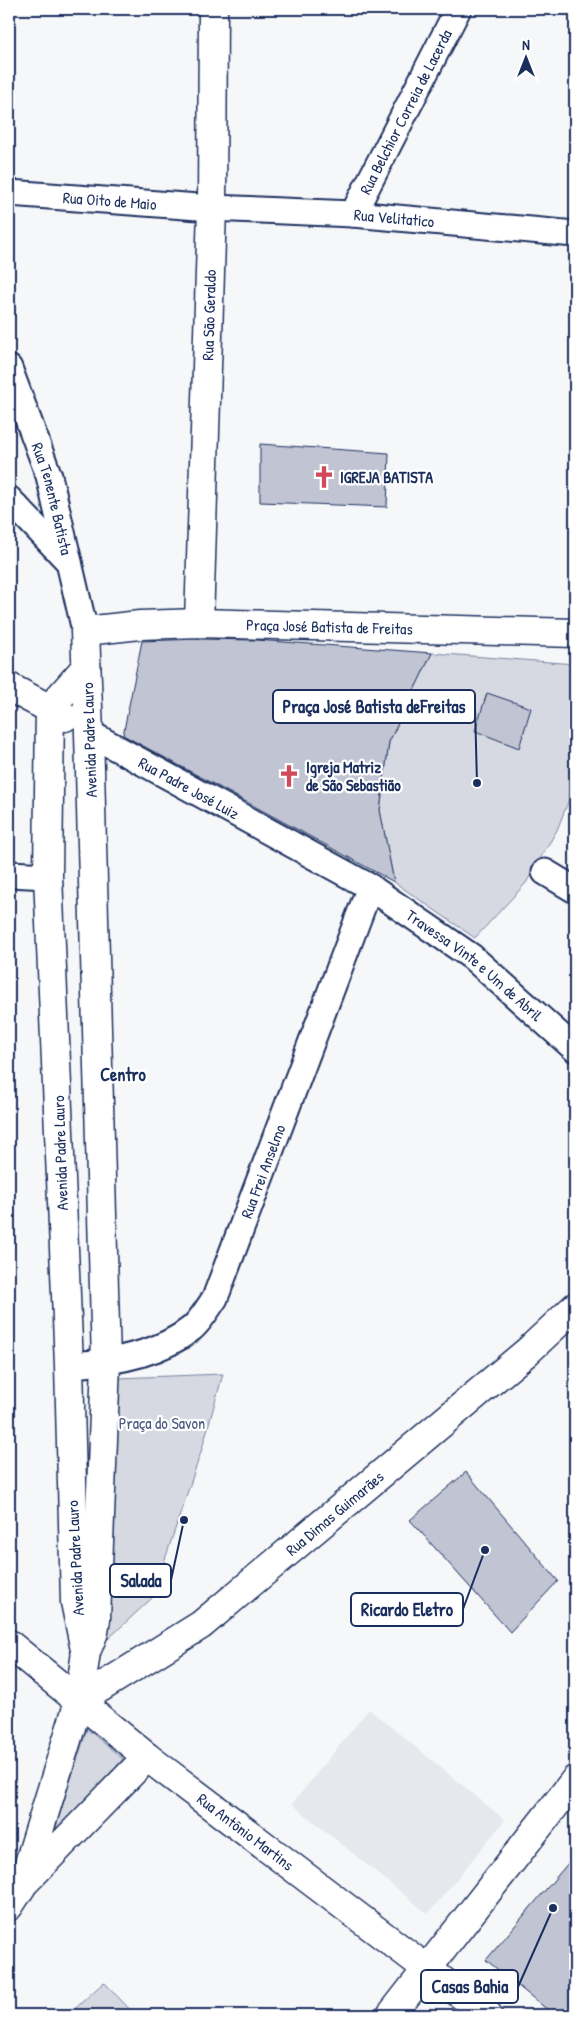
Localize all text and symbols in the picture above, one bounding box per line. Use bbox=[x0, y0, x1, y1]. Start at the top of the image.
street label: Rua Belchior Correia de Lacerda bbox=[354, 25, 457, 198]
north arrow bbox=[502, 32, 552, 82]
text: N bbox=[522, 35, 530, 54]
street label: Rua Oito de Maio bbox=[62, 186, 158, 215]
street label: Rua Velitatico bbox=[353, 203, 436, 232]
street label: Rua São Geraldo bbox=[196, 269, 221, 361]
street label: Rua Tenente Batista bbox=[27, 439, 78, 557]
church icon: IGREJA BATISTA bbox=[311, 464, 337, 490]
place label: IGREJA BATISTA bbox=[340, 466, 433, 488]
street label: Praça José Batista de Freitas bbox=[246, 613, 413, 640]
street label: Avenida Padre Lauro bbox=[76, 681, 102, 798]
callout: Praça José Batista deFreitas bbox=[273, 690, 475, 723]
text: Praça José Batista deFreitas bbox=[283, 694, 466, 719]
street label: Rua Padre José Luiz bbox=[135, 751, 243, 824]
place label: Igreja Matriz de São Sebastião bbox=[306, 756, 401, 796]
church icon: Igreja Matriz de São Sebastião bbox=[276, 763, 302, 789]
street label: Travessa Vinte e Um de Abril bbox=[402, 904, 548, 1026]
district label: Centro bbox=[100, 1062, 147, 1087]
street label: Avenida Padre Lauro bbox=[47, 1094, 73, 1211]
street label: Rua Frei Anselmo bbox=[235, 1121, 291, 1221]
park label: Praça do Savon bbox=[119, 1412, 205, 1434]
street label: Rua Dimas Guimarães bbox=[281, 1466, 388, 1561]
street label: Avenida Padre Lauro bbox=[61, 1499, 89, 1616]
callout: Salada bbox=[110, 1564, 171, 1597]
text: Salada bbox=[120, 1568, 163, 1593]
callout: Ricardo Eletro bbox=[351, 1593, 463, 1626]
text: Ricardo Eletro bbox=[361, 1597, 454, 1622]
street label: Rua Antônio Martins bbox=[193, 1788, 299, 1875]
callout: Casas Bahia bbox=[421, 1970, 518, 2003]
text: Casas Bahia bbox=[432, 1974, 509, 1999]

